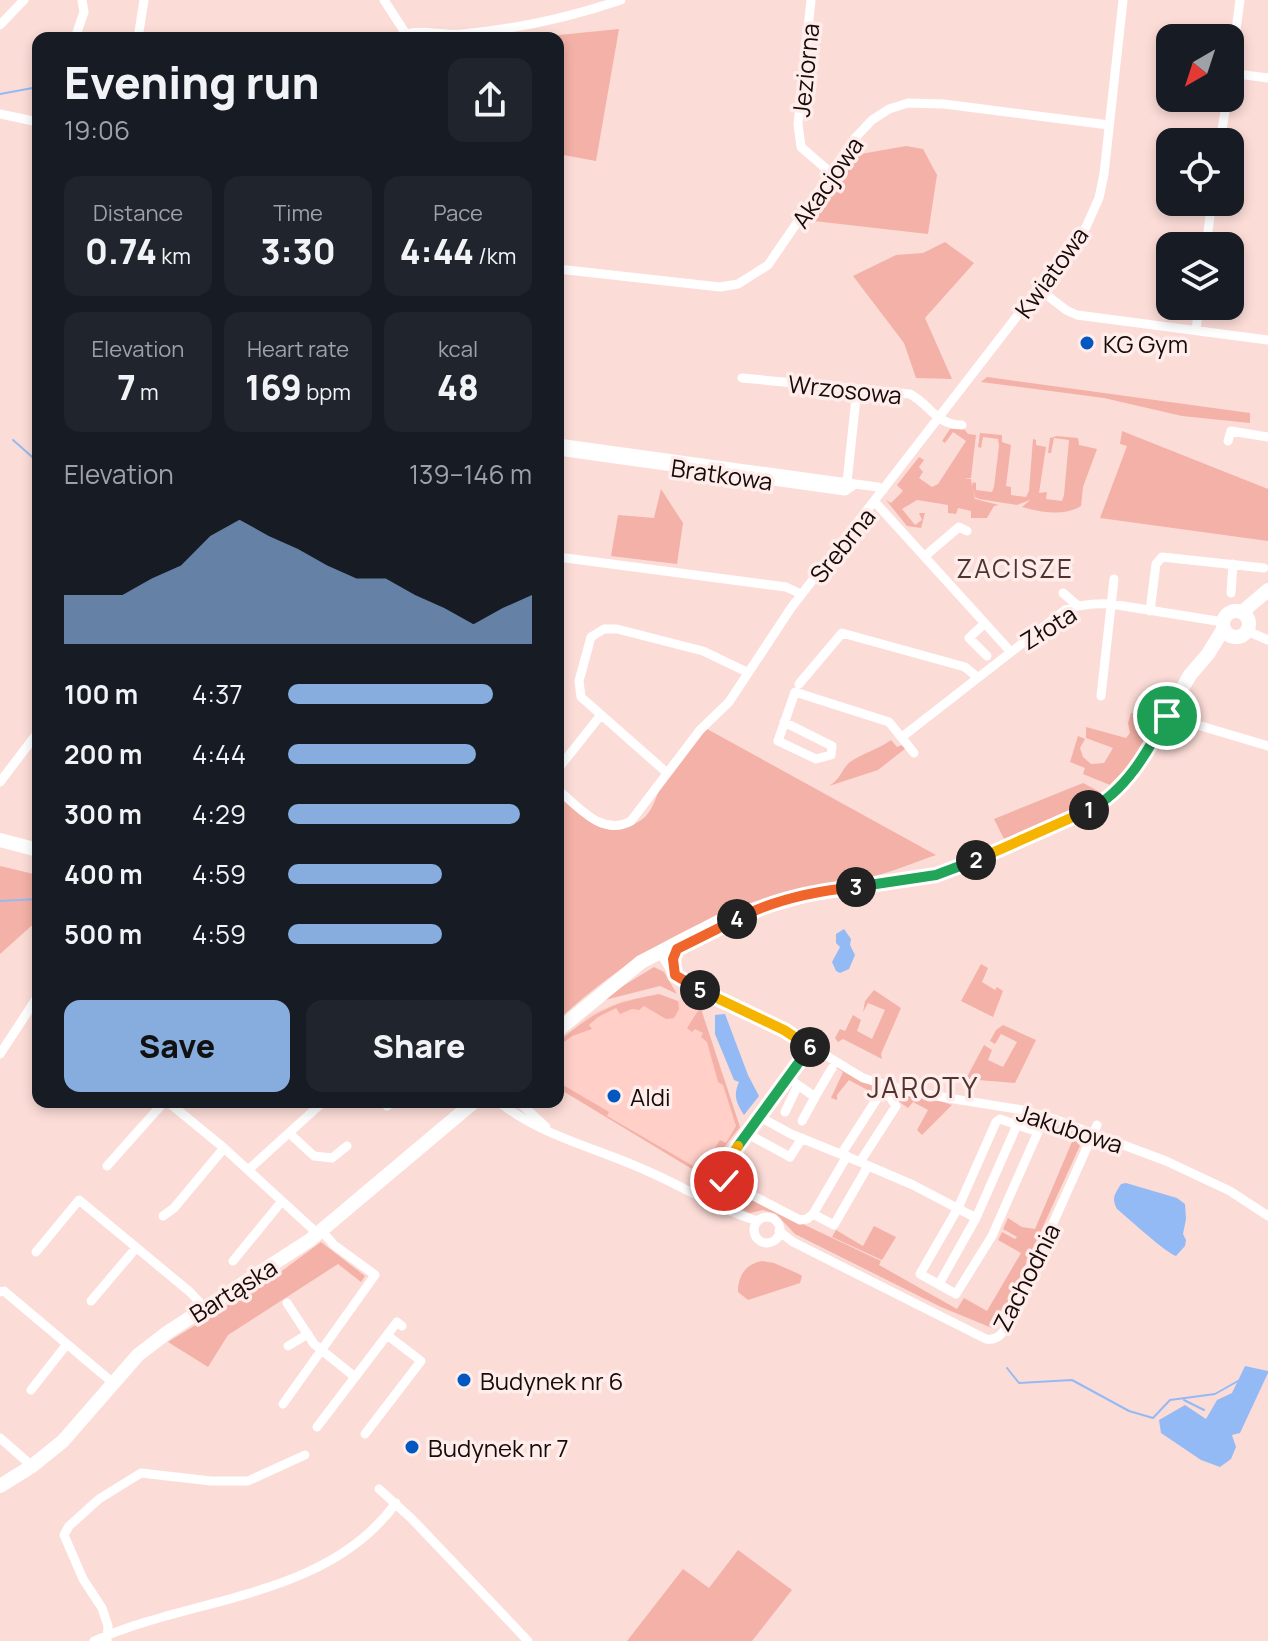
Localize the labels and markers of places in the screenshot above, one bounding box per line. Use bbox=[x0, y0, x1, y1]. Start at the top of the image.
place label: KG Gym bbox=[1103, 327, 1188, 360]
marker: KG Gym bbox=[1078, 334, 1096, 352]
pin bbox=[1133, 682, 1201, 750]
pin: 1 bbox=[1069, 790, 1109, 830]
pin: 2 bbox=[956, 840, 996, 880]
pin: 3 bbox=[836, 867, 876, 907]
pin: 4 bbox=[717, 899, 757, 939]
pin: 5 bbox=[680, 970, 720, 1010]
pin: 6 bbox=[790, 1027, 830, 1067]
place label: Aldi bbox=[630, 1080, 671, 1113]
marker: Aldi bbox=[605, 1087, 623, 1105]
pin bbox=[690, 1147, 758, 1215]
place label: Budynek nr 6 bbox=[480, 1364, 623, 1397]
marker: Budynek nr 6 bbox=[455, 1371, 473, 1389]
place label: Budynek nr 7 bbox=[428, 1431, 569, 1464]
marker: Budynek nr 7 bbox=[403, 1438, 421, 1456]

